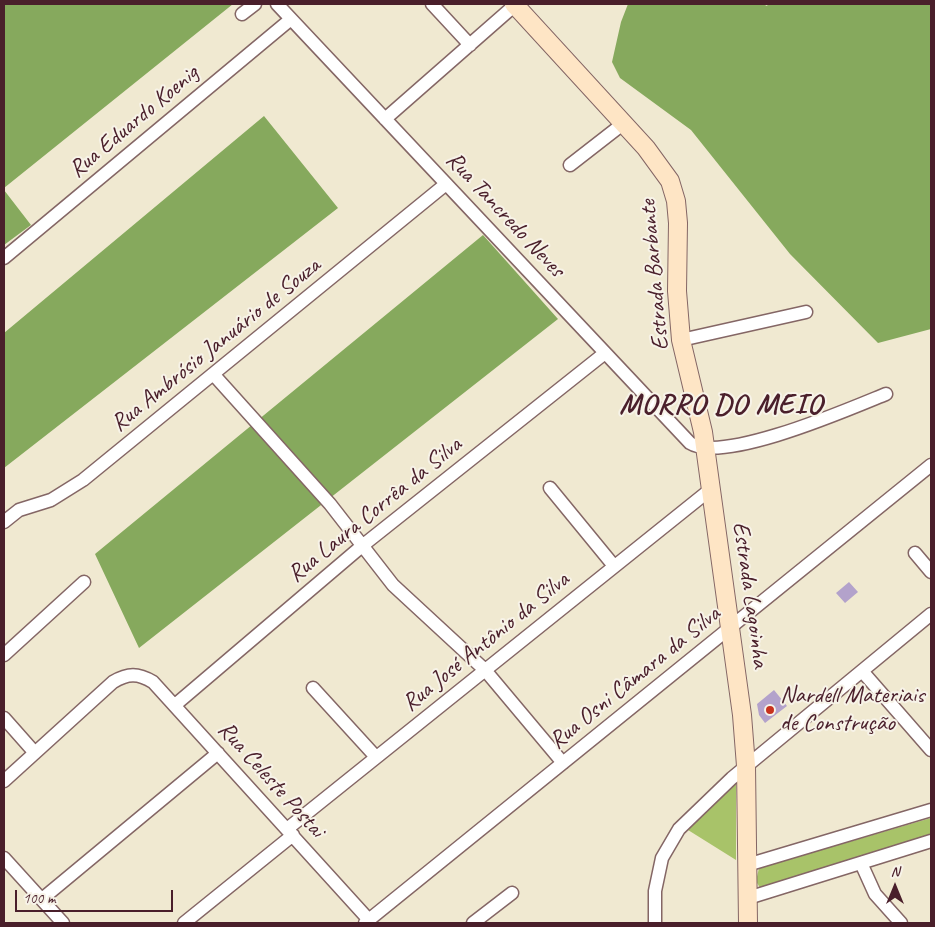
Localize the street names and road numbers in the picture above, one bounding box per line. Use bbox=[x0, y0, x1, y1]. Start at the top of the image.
street label: Rua Eduardo Koenig bbox=[63, 60, 205, 184]
street label: Rua Tancredo Neves bbox=[439, 146, 571, 284]
street label: Estrada Barbante bbox=[634, 199, 676, 351]
street label: Rua Ambrósio Januário de Souza bbox=[106, 252, 326, 438]
street label: Rua Laura Corrêa da Silva bbox=[282, 431, 468, 589]
street label: Estrada Lagoinha bbox=[725, 520, 775, 670]
street label: Rua José Antônio da Silva bbox=[397, 566, 575, 718]
street label: Rua Osni Câmara da Silva bbox=[544, 600, 726, 756]
street label: Rua Celeste Postai bbox=[211, 716, 331, 844]

